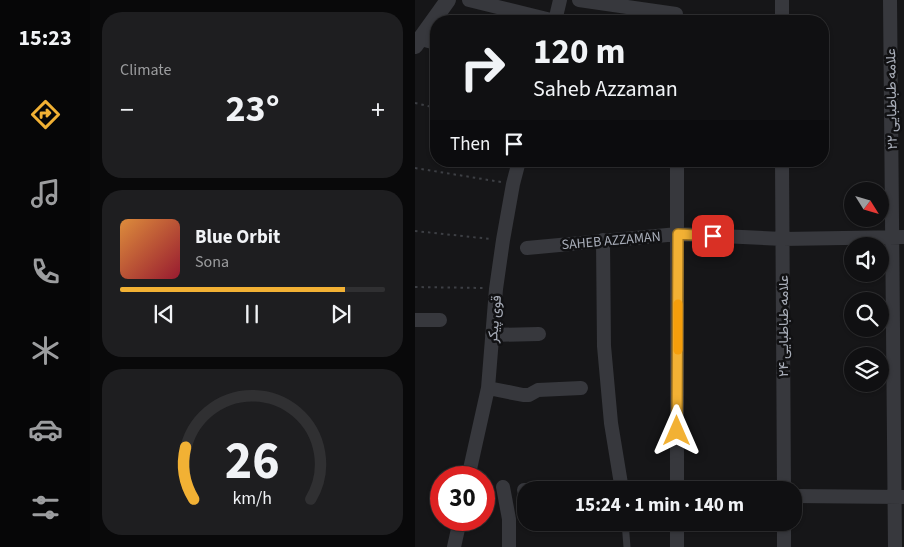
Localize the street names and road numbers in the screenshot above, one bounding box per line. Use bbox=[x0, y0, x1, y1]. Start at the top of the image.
street label: علامه طباطبایی ۲۲ bbox=[881, 48, 903, 150]
street label: SAHEB AZZAMAN bbox=[561, 227, 661, 255]
street label: علامه طباطبایی ۲۴ bbox=[774, 275, 794, 377]
street label: قوی پیکر bbox=[483, 294, 507, 345]

